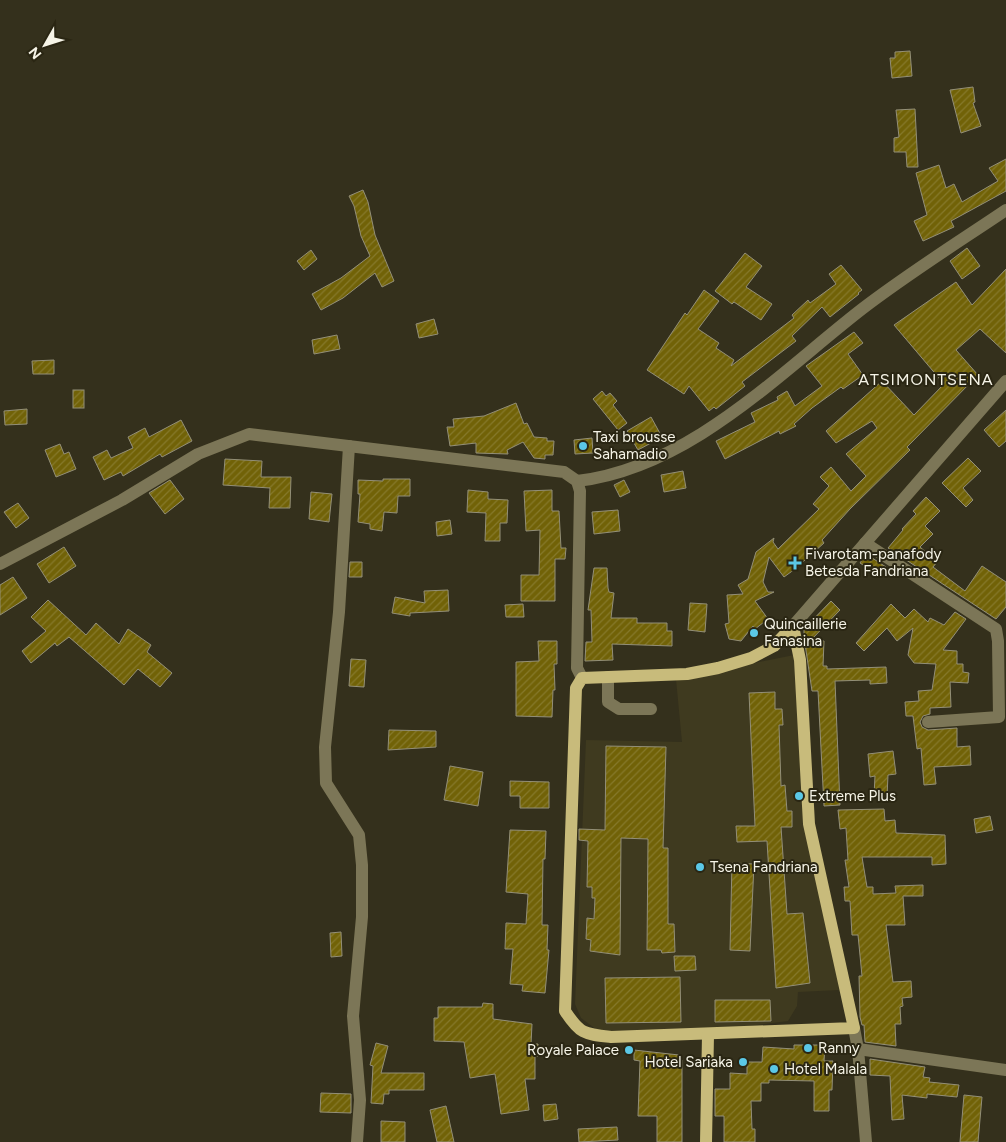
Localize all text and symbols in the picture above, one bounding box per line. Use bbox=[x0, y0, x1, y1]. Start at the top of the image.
north arrow bbox=[20, 20, 70, 70]
text: N bbox=[25, 43, 45, 62]
district label: ATSIMONTSENA bbox=[858, 370, 994, 389]
place label: Taxi brousse Sahamadio bbox=[593, 428, 675, 463]
marker: Taxi brousse Sahamadio bbox=[577, 440, 589, 452]
place label: Fivarotam-panafody Betesda Fandriana bbox=[805, 545, 941, 580]
marker: Fivarotam-panafody Betesda Fandriana bbox=[789, 557, 801, 569]
place label: Quincaillerie Fanasina bbox=[764, 615, 847, 650]
marker: Quincaillerie Fanasina bbox=[748, 627, 760, 639]
place label: Extreme Plus bbox=[809, 787, 896, 805]
marker: Extreme Plus bbox=[793, 790, 805, 802]
place label: Tsena Fandriana bbox=[710, 858, 818, 876]
marker: Tsena Fandriana bbox=[694, 861, 706, 873]
place label: Ranny bbox=[818, 1039, 860, 1057]
place label: Royale Palace bbox=[527, 1041, 619, 1059]
marker: Ranny bbox=[802, 1042, 814, 1054]
marker: Royale Palace bbox=[623, 1044, 635, 1056]
place label: Hotel Sariaka bbox=[644, 1053, 733, 1071]
marker: Hotel Sariaka bbox=[737, 1056, 749, 1068]
place label: Hotel Malala bbox=[784, 1060, 867, 1078]
marker: Hotel Malala bbox=[768, 1063, 780, 1075]

